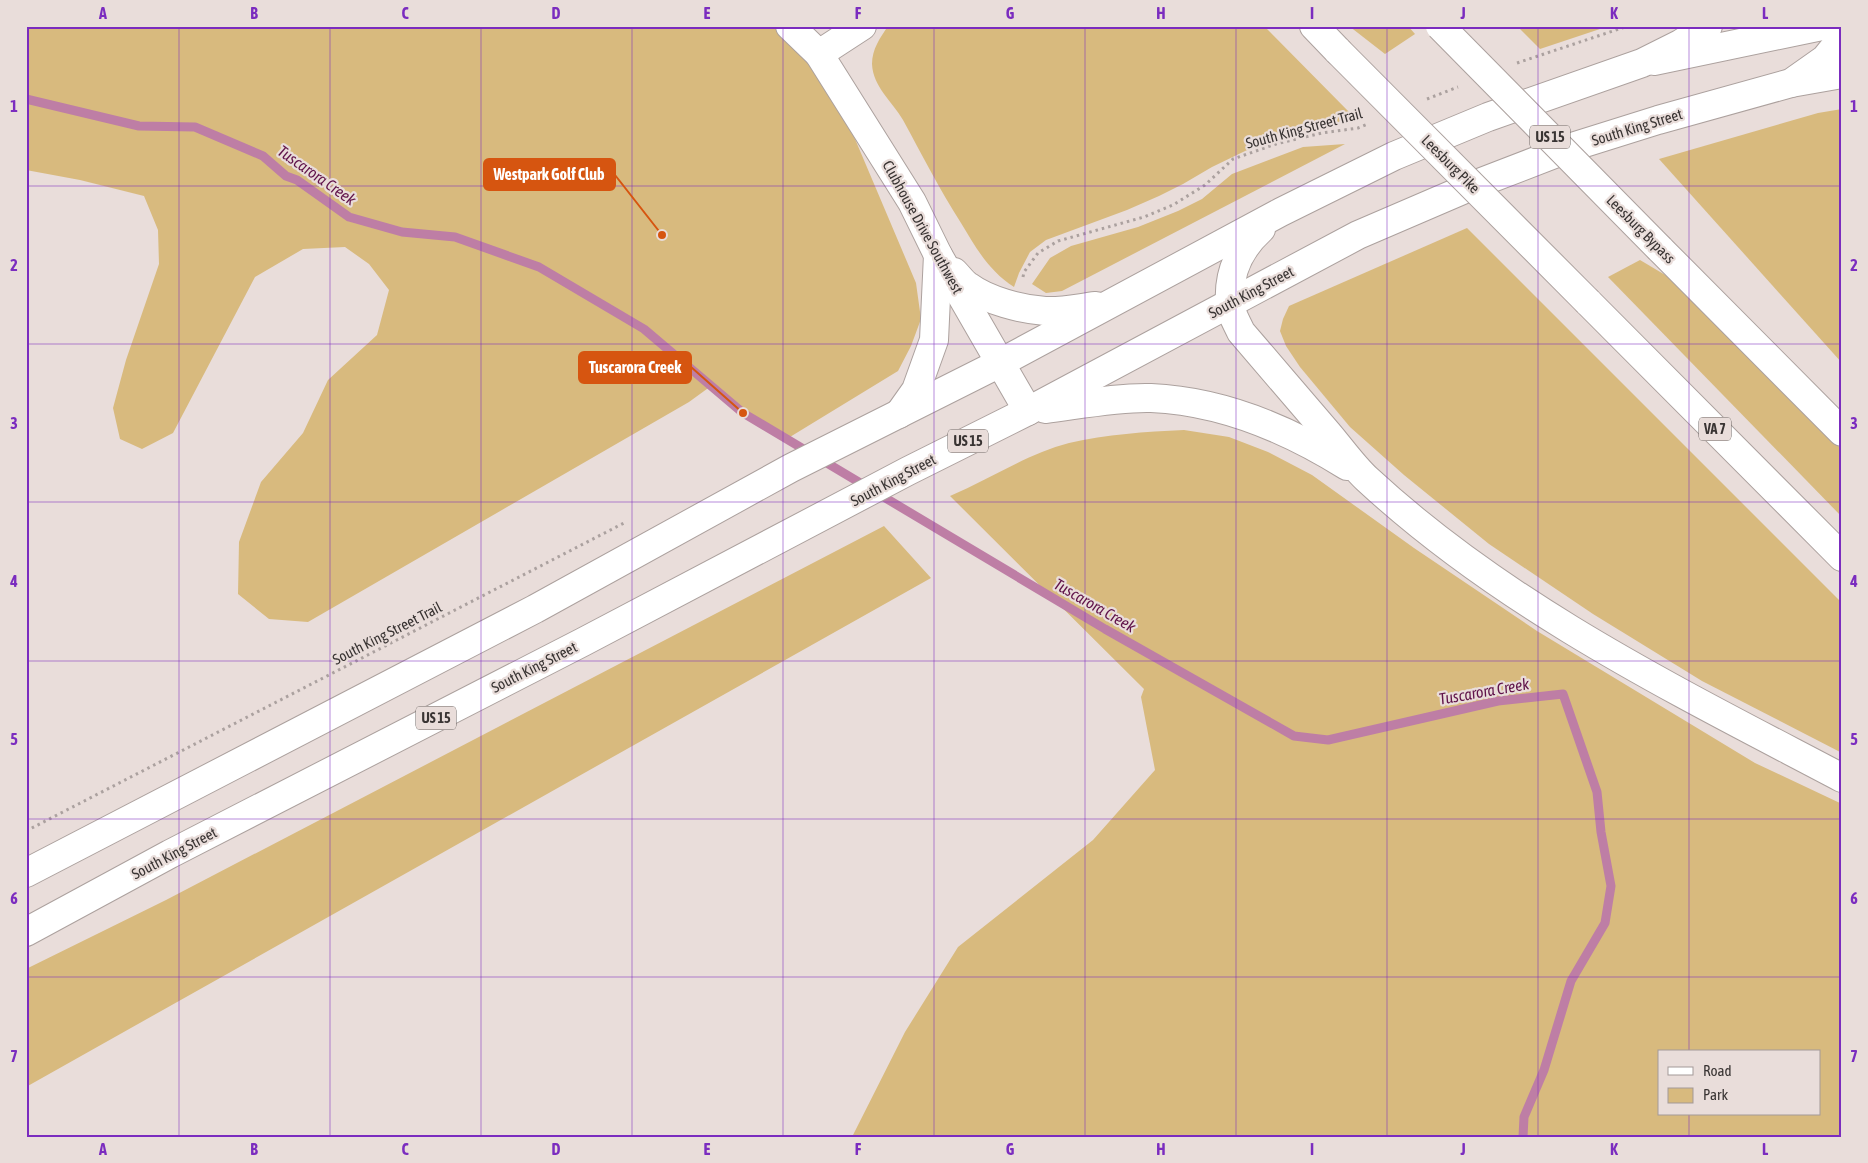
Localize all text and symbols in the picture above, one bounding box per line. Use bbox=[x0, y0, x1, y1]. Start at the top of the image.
text: A bbox=[98, 4, 107, 22]
text: B bbox=[250, 4, 258, 22]
text: C bbox=[401, 4, 409, 22]
text: D bbox=[552, 4, 561, 22]
text: E bbox=[704, 4, 711, 22]
text: F bbox=[855, 4, 862, 22]
text: G bbox=[1006, 4, 1015, 22]
text: H bbox=[1156, 4, 1166, 22]
text: I bbox=[1310, 4, 1314, 22]
text: J bbox=[1459, 4, 1466, 22]
text: K bbox=[1610, 4, 1618, 22]
text: L bbox=[1762, 4, 1769, 22]
text: 1 bbox=[10, 97, 18, 115]
text: 1 bbox=[1850, 97, 1858, 115]
street label: South King Street Trail bbox=[1244, 104, 1364, 152]
street label: South King Street bbox=[1590, 105, 1684, 149]
road number: US 15 bbox=[1530, 125, 1570, 148]
street label: Leesburg Pike bbox=[1418, 131, 1484, 197]
water label: Tuscarora Creek bbox=[274, 141, 360, 209]
street label: Clubhouse Drive Southwest bbox=[879, 158, 967, 296]
callout: Westpark Golf Club bbox=[484, 159, 615, 190]
text: Westpark Golf Club bbox=[492, 165, 605, 183]
street label: Leesburg Bypass bbox=[1603, 191, 1679, 267]
text: 2 bbox=[10, 256, 18, 274]
text: 2 bbox=[1850, 256, 1858, 274]
street label: South King Street bbox=[1206, 262, 1296, 322]
callout: Tuscarora Creek bbox=[579, 352, 691, 383]
text: Tuscarora Creek bbox=[589, 358, 682, 376]
text: 3 bbox=[10, 414, 18, 432]
text: 3 bbox=[1850, 414, 1858, 432]
road number: VA 7 bbox=[1699, 418, 1731, 440]
road number: US 15 bbox=[948, 430, 988, 452]
street label: South King Street bbox=[848, 450, 938, 510]
text: 4 bbox=[9, 572, 18, 590]
text: 4 bbox=[1849, 572, 1858, 590]
water label: Tuscarora Creek bbox=[1051, 574, 1140, 636]
street label: South King Street Trail bbox=[330, 598, 444, 668]
street label: South King Street bbox=[488, 638, 580, 696]
water label: Tuscarora Creek bbox=[1437, 674, 1531, 708]
road number: US 15 bbox=[416, 706, 456, 730]
text: 5 bbox=[10, 730, 18, 748]
text: 5 bbox=[1850, 730, 1858, 748]
street label: South King Street bbox=[129, 823, 219, 883]
text: 6 bbox=[10, 889, 18, 907]
text: 6 bbox=[1850, 889, 1858, 907]
text: 7 bbox=[10, 1047, 18, 1065]
text: 7 bbox=[1850, 1047, 1858, 1065]
legend bbox=[1658, 1050, 1820, 1116]
text: Road bbox=[1703, 1062, 1732, 1079]
text: Park bbox=[1703, 1086, 1728, 1103]
text: A bbox=[98, 1140, 107, 1158]
text: B bbox=[250, 1140, 258, 1158]
text: C bbox=[401, 1140, 409, 1158]
text: D bbox=[552, 1140, 561, 1158]
text: E bbox=[704, 1140, 711, 1158]
text: F bbox=[855, 1140, 862, 1158]
text: G bbox=[1006, 1140, 1015, 1158]
text: H bbox=[1156, 1140, 1166, 1158]
text: I bbox=[1310, 1140, 1314, 1158]
text: J bbox=[1459, 1140, 1466, 1158]
text: K bbox=[1610, 1140, 1618, 1158]
text: L bbox=[1762, 1140, 1769, 1158]

